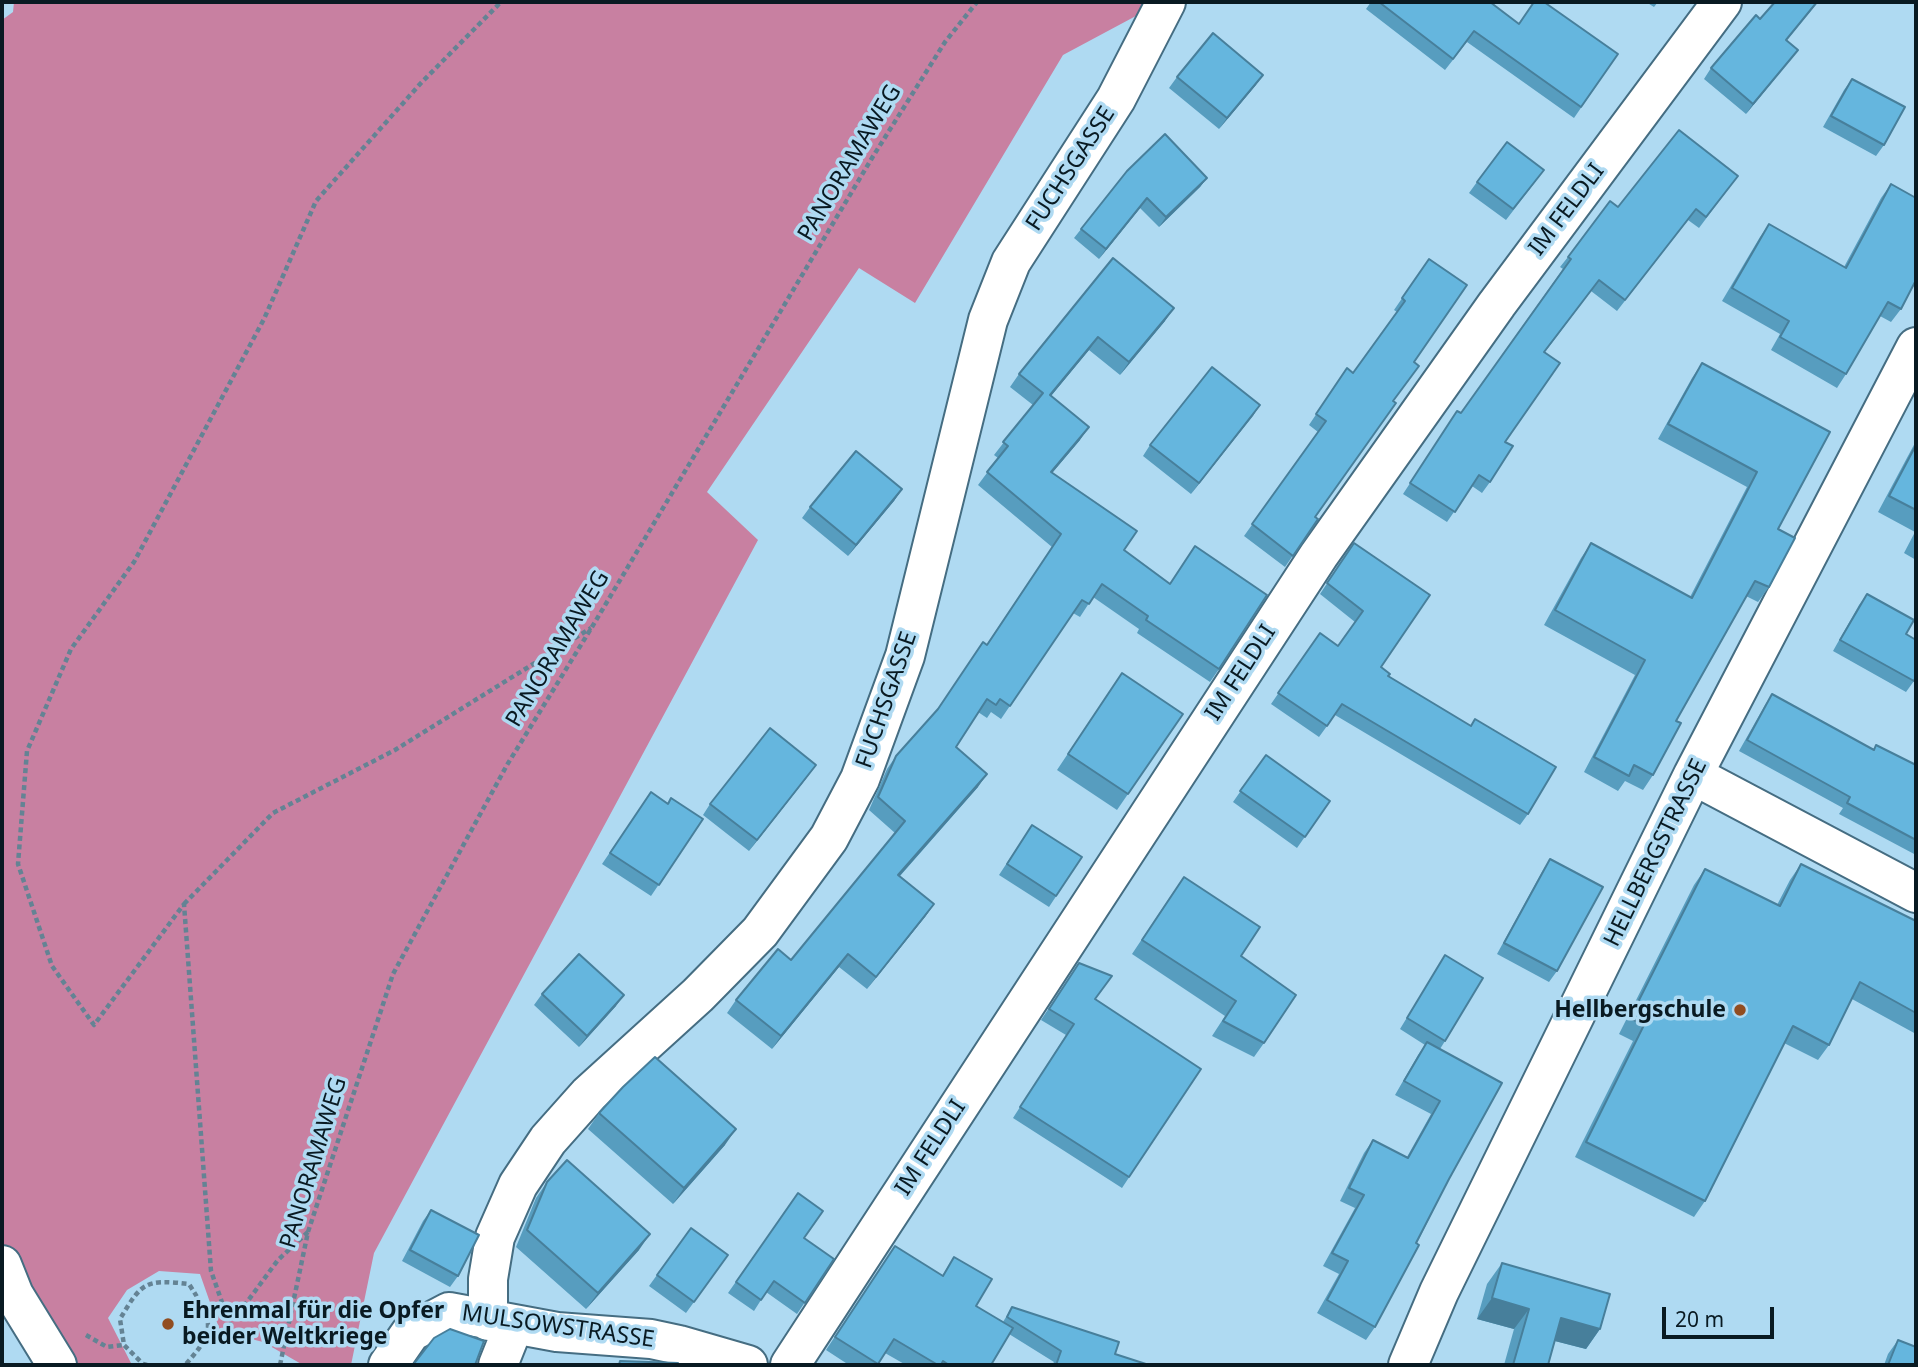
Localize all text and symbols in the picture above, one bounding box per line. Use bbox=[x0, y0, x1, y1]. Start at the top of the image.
street label: PANORAMAWEG bbox=[792, 80, 908, 246]
street label: FUCHSGASSE bbox=[1021, 102, 1121, 236]
street label: IM FELDLI bbox=[1523, 159, 1611, 261]
street label: PANORAMAWEG bbox=[500, 566, 616, 732]
street label: IM FELDLI bbox=[1200, 620, 1282, 726]
street label: FUCHSGASSE bbox=[851, 628, 923, 772]
street label: HELLBERGSTRASSE bbox=[1599, 755, 1713, 951]
place label: Hellbergschule bbox=[1554, 996, 1726, 1024]
marker: Hellbergschule bbox=[1732, 1002, 1748, 1018]
street label: PANORAMAWEG bbox=[275, 1074, 353, 1252]
street label: IM FELDLI bbox=[890, 1095, 972, 1201]
scale bar bbox=[1666, 1294, 1778, 1338]
place label: Ehrenmal für die Opfer beider Weltkriege bbox=[182, 1297, 444, 1351]
street label: MULSOWSTRASSE bbox=[460, 1300, 656, 1354]
text: 20 m bbox=[1675, 1305, 1724, 1333]
marker: Ehrenmal für die Opfer beider Weltkriege bbox=[160, 1316, 176, 1332]

